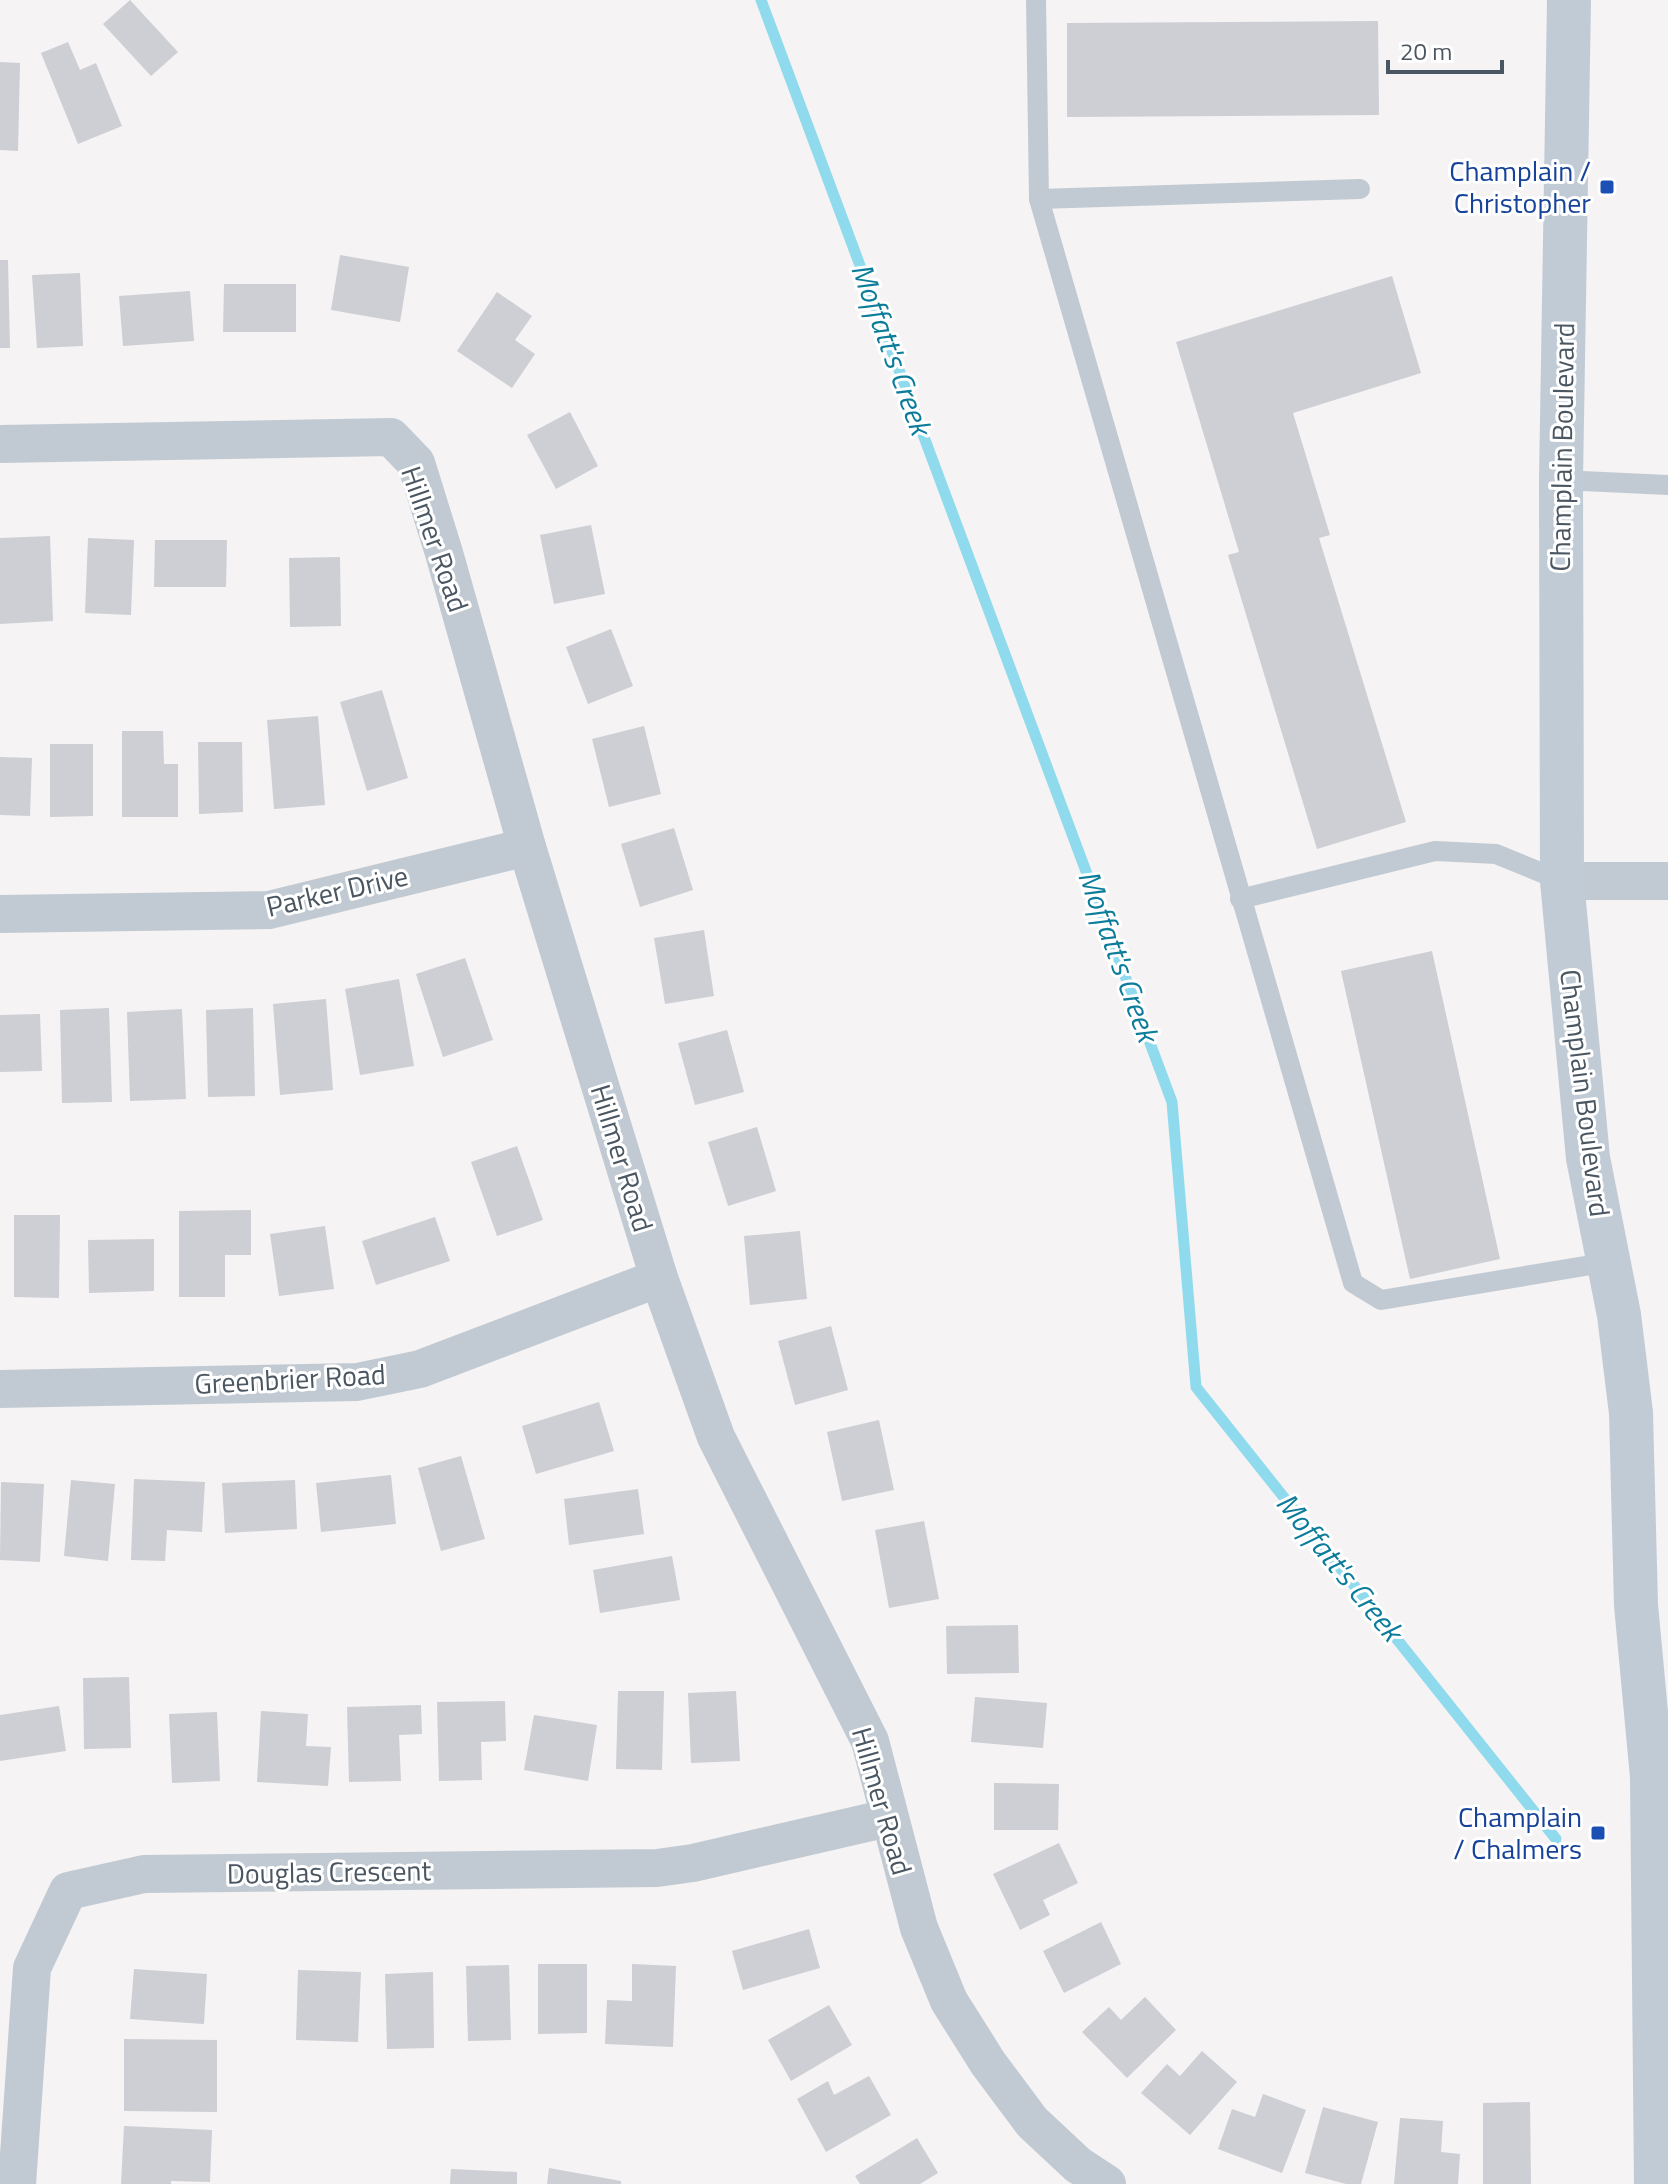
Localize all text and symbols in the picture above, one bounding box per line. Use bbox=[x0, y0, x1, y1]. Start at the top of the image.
scale bar bbox=[1388, 24, 1502, 74]
text: 20 m bbox=[1400, 33, 1452, 69]
place label: Champlain / Christopher bbox=[1449, 149, 1591, 224]
marker: Champlain / Christopher bbox=[1598, 178, 1616, 196]
water label: Moffatt's Creek bbox=[840, 256, 946, 444]
street label: Champlain Boulevard bbox=[1538, 322, 1585, 572]
street label: Hillmer Road bbox=[390, 460, 481, 618]
street label: Parker Drive bbox=[262, 853, 412, 928]
water label: Moffatt's Creek bbox=[1067, 863, 1173, 1051]
street label: Champlain Boulevard bbox=[1549, 967, 1622, 1219]
street label: Hillmer Road bbox=[580, 1079, 665, 1237]
street label: Greenbrier Road bbox=[193, 1352, 387, 1405]
water label: Moffatt's Creek bbox=[1265, 1482, 1417, 1654]
street label: Hillmer Road bbox=[841, 1722, 924, 1880]
place label: Champlain / Chalmers bbox=[1453, 1795, 1582, 1870]
marker: Champlain / Chalmers bbox=[1589, 1824, 1607, 1842]
street label: Douglas Crescent bbox=[226, 1848, 432, 1895]

